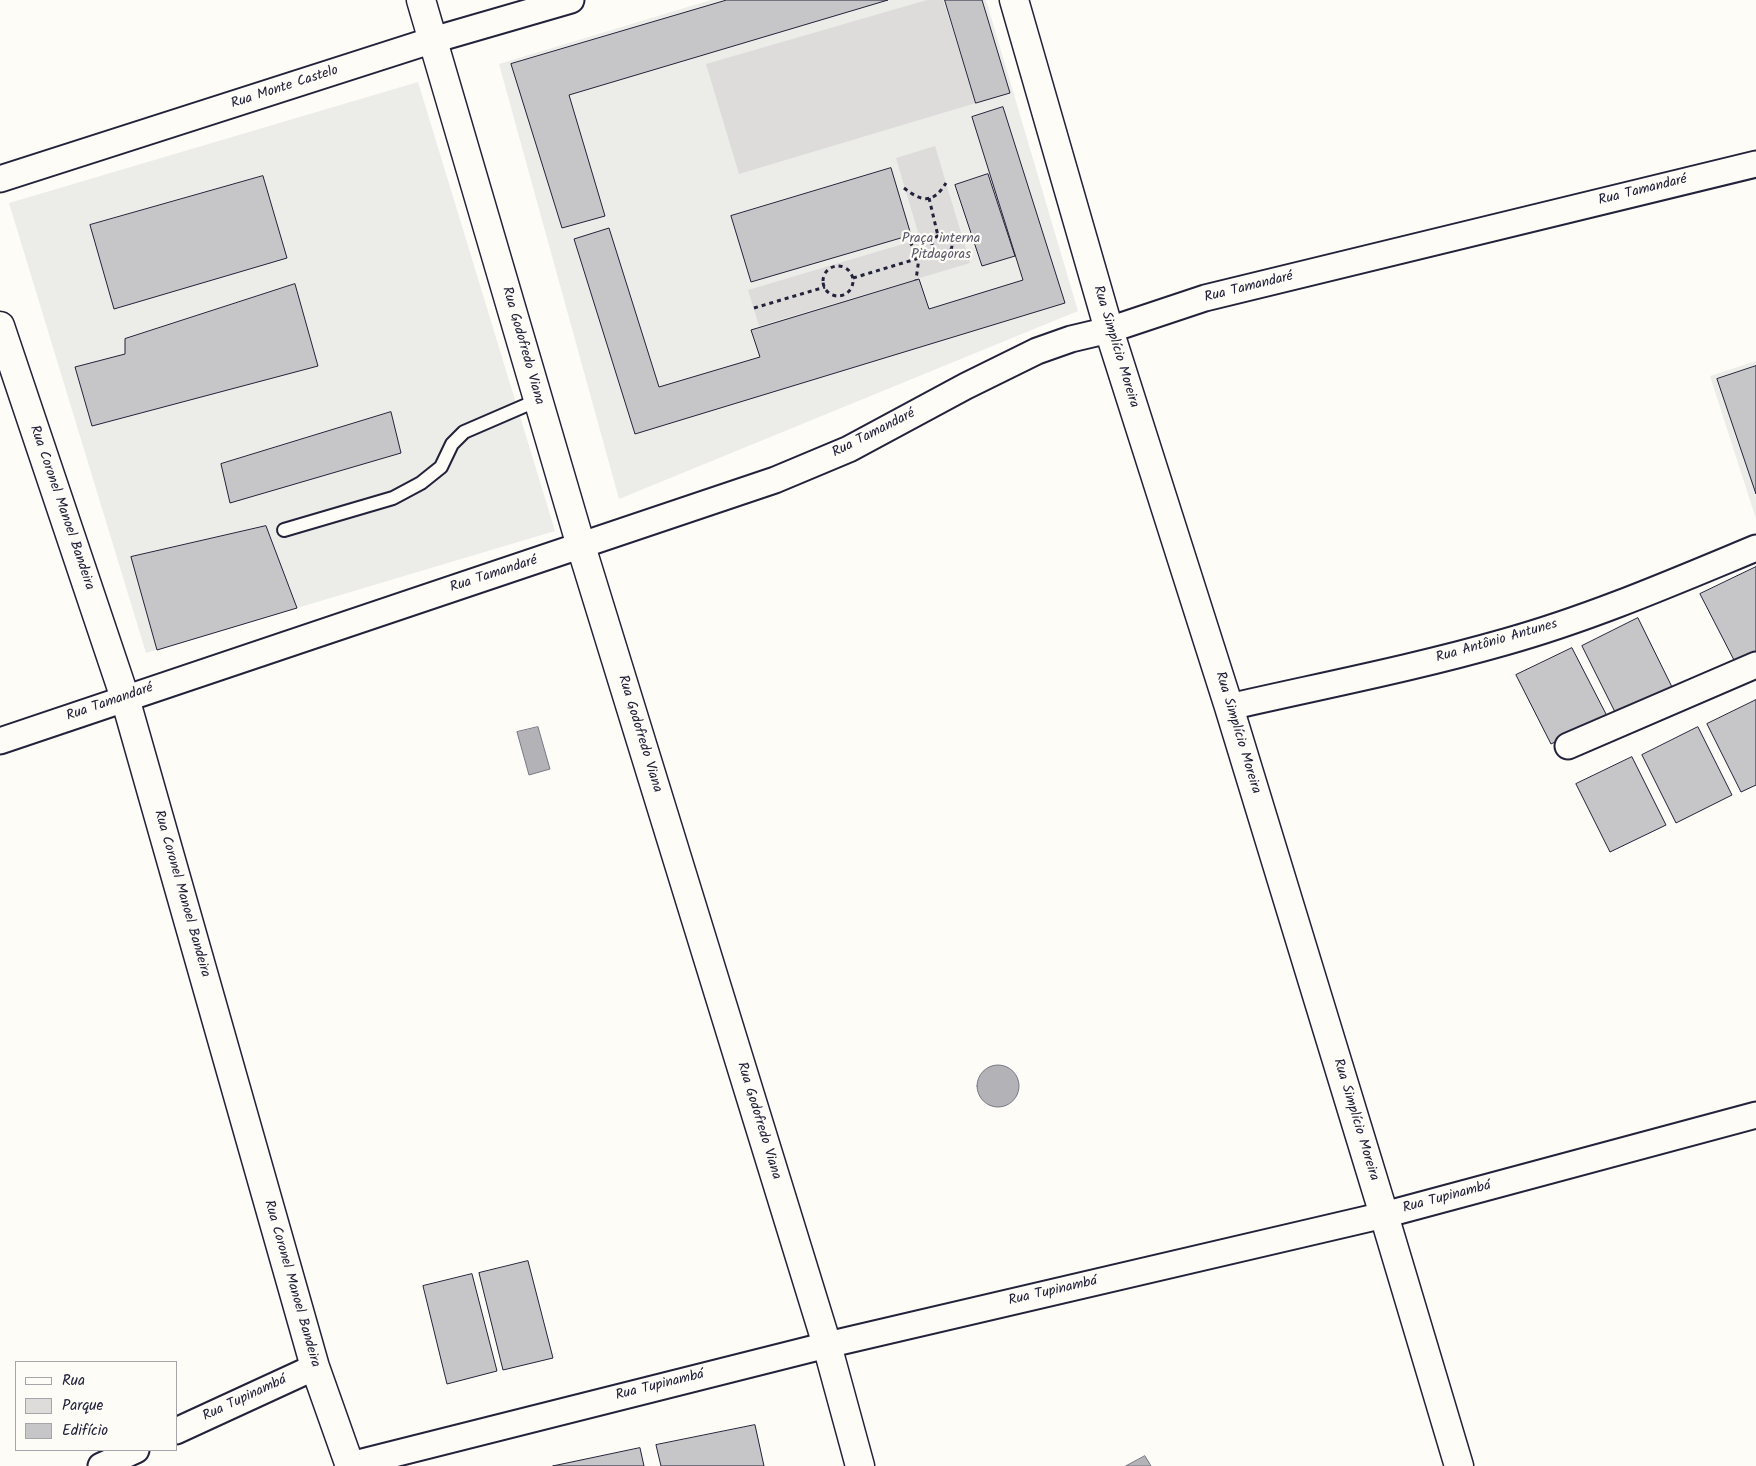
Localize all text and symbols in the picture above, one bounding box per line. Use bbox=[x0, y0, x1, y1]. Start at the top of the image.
street label: Rua Monte Castelo bbox=[229, 63, 341, 113]
street label: Rua Tamandaré bbox=[1597, 172, 1689, 210]
park label: Praça interna Pitdagoras bbox=[902, 232, 980, 264]
street label: Rua Tamandaré bbox=[1203, 269, 1295, 307]
street label: Rua Simplício Moreira bbox=[1088, 284, 1142, 410]
street label: Rua Godofredo Viana bbox=[497, 285, 547, 407]
street label: Rua Tamandaré bbox=[830, 406, 918, 462]
street label: Rua Coronel Manoel Bandeira bbox=[25, 423, 97, 593]
street label: Rua Tamandaré bbox=[448, 553, 540, 597]
street label: Rua Antônio Antunes bbox=[1434, 617, 1560, 667]
street label: Rua Simplício Moreira bbox=[1210, 670, 1264, 796]
street label: Rua Godofredo Viana bbox=[613, 673, 665, 795]
street label: Rua Tamandaré bbox=[64, 680, 156, 726]
street label: Rua Coronel Manoel Bandeira bbox=[149, 808, 213, 980]
street label: Rua Simplício Moreira bbox=[1328, 1057, 1382, 1183]
street label: Rua Godofredo Viana bbox=[732, 1060, 784, 1182]
street label: Rua Tupinambá bbox=[1401, 1178, 1493, 1218]
street label: Rua Coronel Manoel Bandeira bbox=[259, 1198, 323, 1370]
street label: Rua Tupinambá bbox=[1007, 1274, 1099, 1310]
legend bbox=[15, 1361, 178, 1451]
street label: Rua Tupinambá bbox=[614, 1367, 706, 1405]
text: Rua bbox=[62, 1369, 85, 1393]
street label: Rua Tupinambá bbox=[200, 1372, 290, 1426]
text: Parque bbox=[62, 1394, 103, 1418]
text: Edifício bbox=[62, 1419, 108, 1443]

